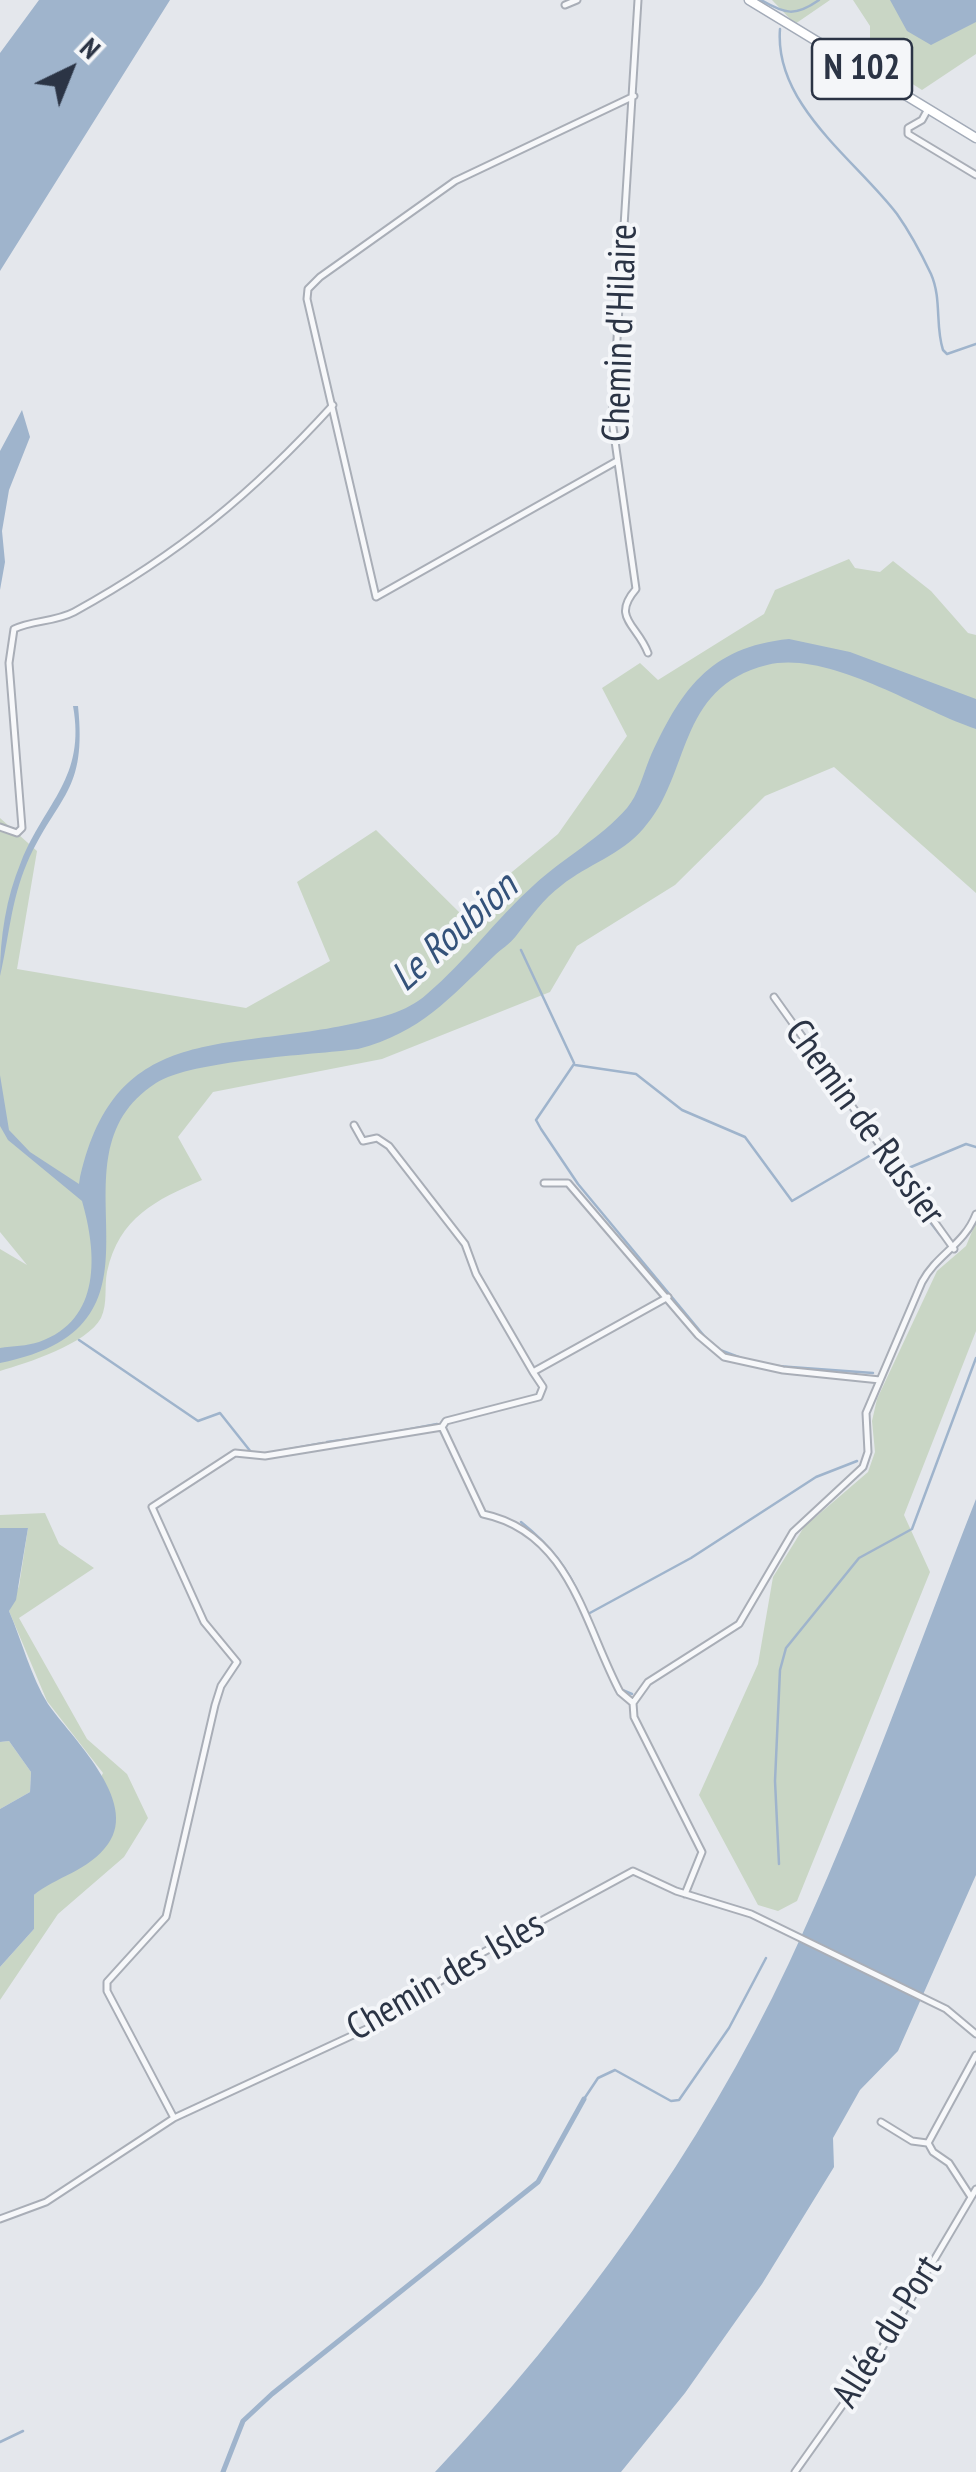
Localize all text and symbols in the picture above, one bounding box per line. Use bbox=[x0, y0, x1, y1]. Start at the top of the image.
north arrow bbox=[20, 20, 120, 120]
text: N bbox=[73, 29, 109, 66]
road number: N 102 bbox=[812, 39, 912, 99]
street label: Chemin d'Hilaire bbox=[594, 223, 648, 443]
water label: Le Roubion bbox=[382, 864, 528, 1002]
street label: Chemin de Russier bbox=[774, 1011, 954, 1235]
street label: Chemin des Isles bbox=[339, 1902, 553, 2052]
street label: Allée du Port bbox=[824, 2248, 952, 2416]

